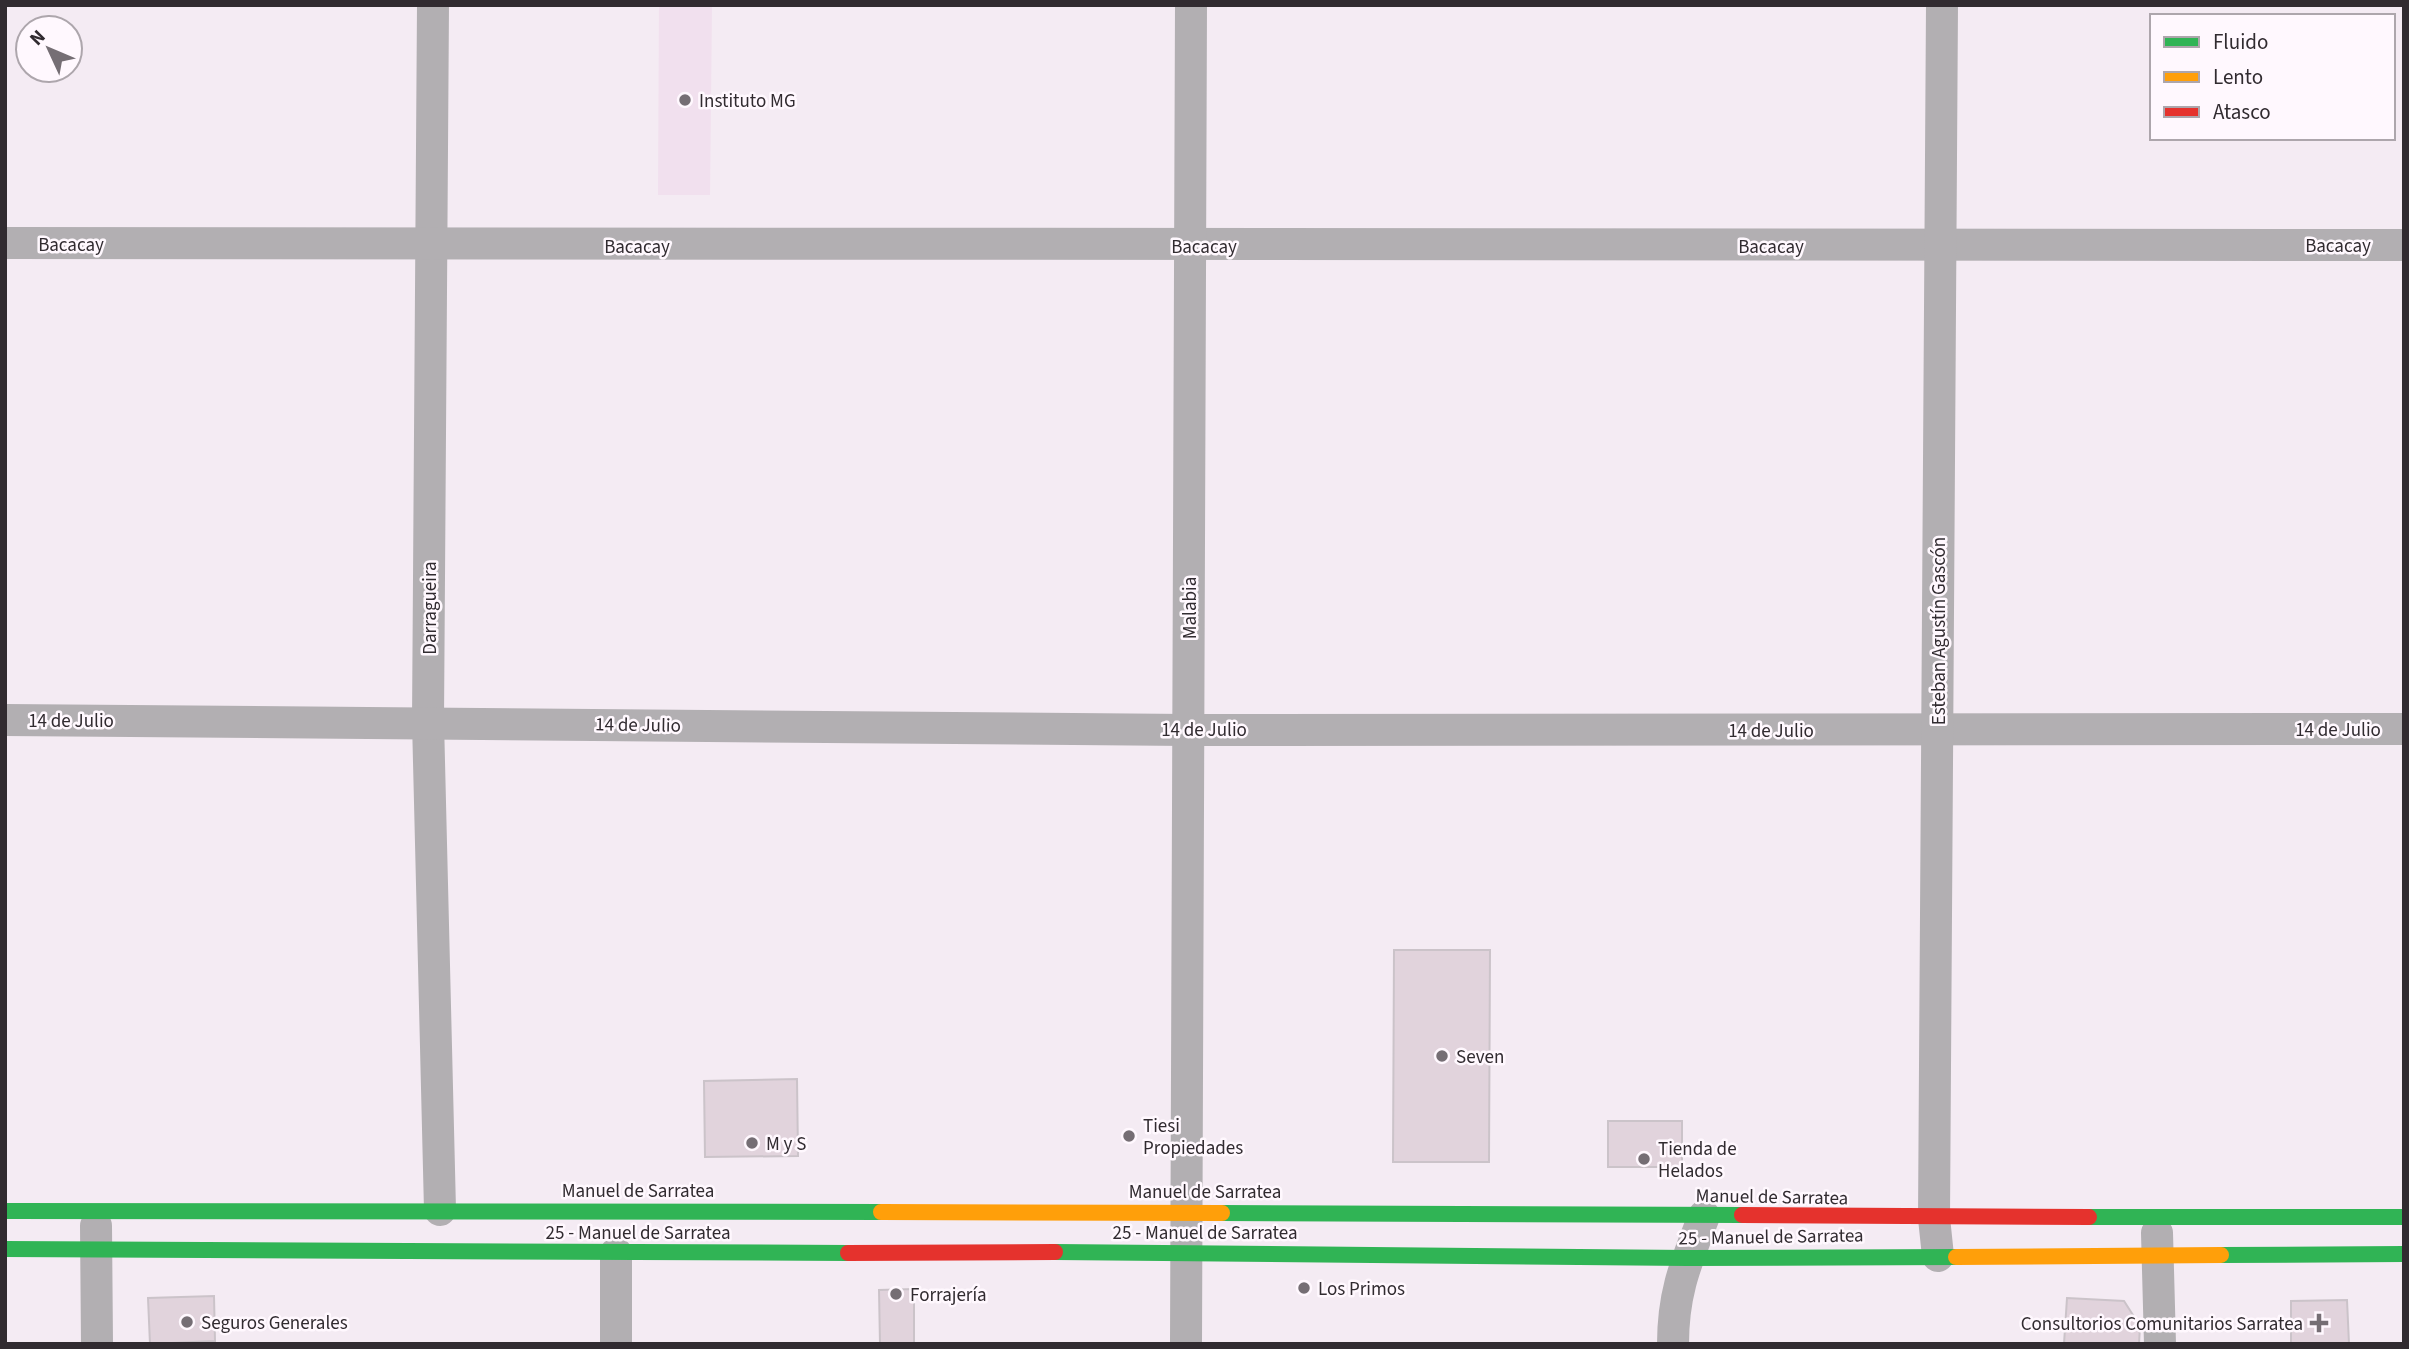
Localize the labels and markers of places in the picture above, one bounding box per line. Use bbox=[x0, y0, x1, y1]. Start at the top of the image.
place label: Instituto MG bbox=[699, 88, 796, 115]
marker: Instituto MG bbox=[677, 92, 693, 108]
place label: Seven bbox=[1456, 1044, 1504, 1071]
marker: Seven bbox=[1434, 1048, 1450, 1064]
place label: Tiesi Propiedades bbox=[1143, 1113, 1243, 1162]
marker: Tiesi Propiedades bbox=[1121, 1128, 1137, 1144]
place label: M y S bbox=[766, 1131, 806, 1158]
marker: M y S bbox=[744, 1135, 760, 1151]
place label: Tienda de Helados bbox=[1658, 1136, 1737, 1185]
marker: Tienda de Helados bbox=[1636, 1151, 1652, 1167]
place label: Los Primos bbox=[1318, 1276, 1405, 1303]
marker: Los Primos bbox=[1296, 1280, 1312, 1296]
place label: Forrajería bbox=[910, 1282, 987, 1309]
marker: Forrajería bbox=[888, 1286, 904, 1302]
place label: Seguros Generales bbox=[201, 1310, 348, 1337]
place label: Consultorios Comunitarios Sarratea bbox=[2021, 1311, 2303, 1338]
marker: Consultorios Comunitarios Sarratea bbox=[2309, 1313, 2329, 1333]
marker: Seguros Generales bbox=[179, 1314, 195, 1330]

